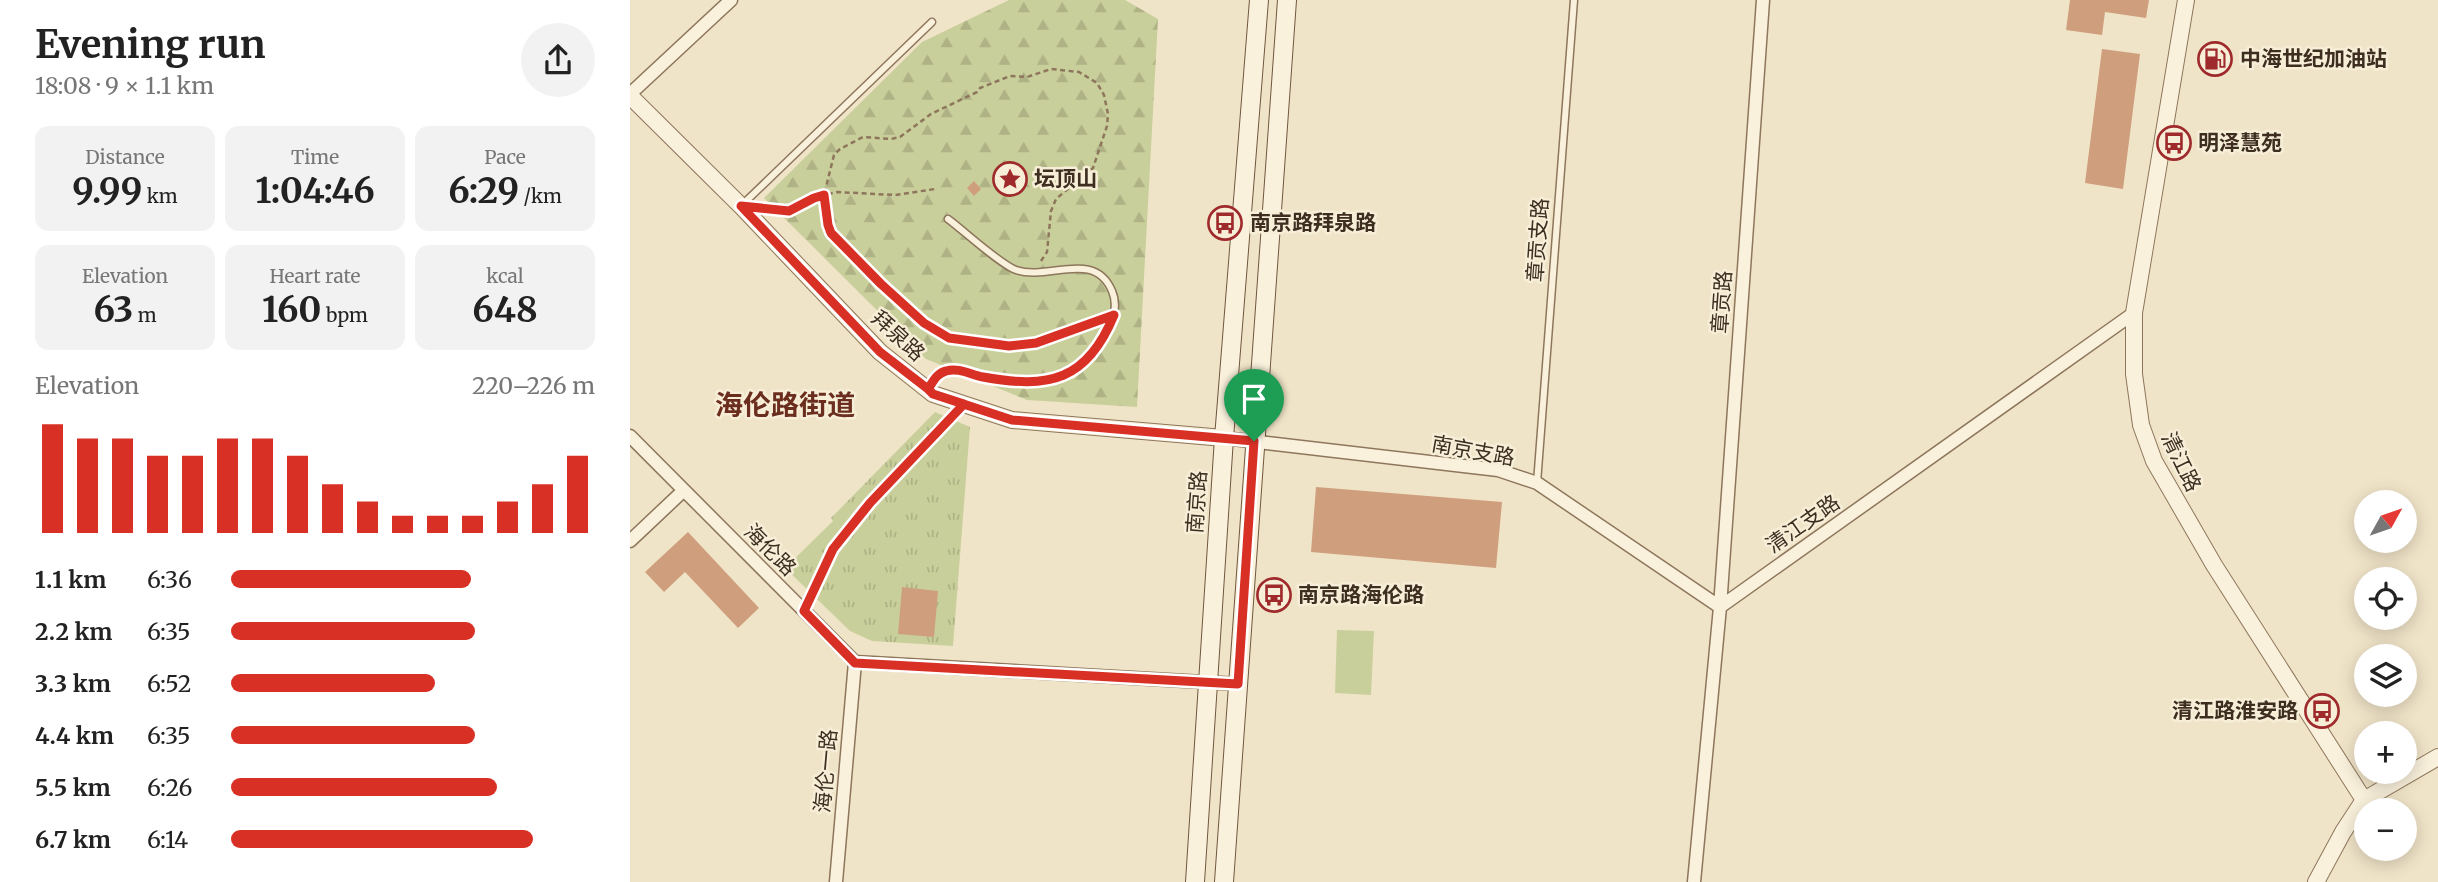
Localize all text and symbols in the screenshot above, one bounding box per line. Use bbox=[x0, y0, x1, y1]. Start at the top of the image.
text: Evening run bbox=[35, 21, 266, 68]
button: share bbox=[521, 23, 595, 97]
fuel station icon: 中海世纪加油站 bbox=[2196, 40, 2234, 78]
place label: 中海世纪加油站 bbox=[2240, 45, 2387, 72]
text: 18:08 · 9 × 1.1 km bbox=[35, 71, 214, 100]
bus stop icon: 明泽慧苑 bbox=[2155, 124, 2193, 162]
place label: 明泽慧苑 bbox=[2198, 129, 2282, 156]
text: Distance bbox=[85, 145, 165, 169]
text: Time bbox=[291, 145, 339, 169]
text: Pace bbox=[484, 145, 526, 169]
place icon: 坛顶山 bbox=[991, 160, 1029, 198]
place label: 坛顶山 bbox=[1034, 165, 1097, 192]
text: 9.99 bbox=[72, 169, 142, 213]
text: 1:04:46 bbox=[255, 169, 375, 213]
text: 6:29 bbox=[448, 169, 519, 213]
text: km bbox=[142, 184, 178, 208]
text: /km bbox=[519, 184, 562, 208]
street label: 章贡支路 bbox=[1521, 197, 1554, 283]
bus stop icon: 南京路拜泉路 bbox=[1206, 204, 1244, 242]
place label: 南京路拜泉路 bbox=[1250, 209, 1376, 236]
text: Elevation bbox=[82, 264, 168, 288]
text: Heart rate bbox=[270, 264, 360, 288]
text: kcal bbox=[486, 264, 524, 288]
street label: 章贡路 bbox=[1706, 270, 1737, 334]
text: 63 bbox=[93, 288, 133, 332]
text: 160 bbox=[262, 288, 322, 332]
text: 648 bbox=[472, 288, 538, 332]
text: m bbox=[133, 303, 157, 327]
text: bpm bbox=[322, 303, 368, 327]
street label: 拜泉路 bbox=[866, 305, 931, 367]
pin bbox=[1224, 369, 1284, 441]
text: Elevation bbox=[35, 371, 139, 400]
text: 220–226 m bbox=[472, 371, 595, 400]
icon: arrive bbox=[1235, 380, 1273, 418]
district label: 海伦路街道 bbox=[715, 387, 855, 423]
street label: 清江路 bbox=[2156, 428, 2207, 496]
street label: 南京支路 bbox=[1429, 430, 1517, 471]
street label: 南京路 bbox=[1181, 470, 1212, 534]
street label: 清江支路 bbox=[1761, 488, 1845, 559]
north arrow bbox=[2354, 490, 2417, 553]
map controls bbox=[2354, 490, 2417, 861]
street label: 海伦路 bbox=[739, 518, 802, 581]
text: 1.1 km bbox=[35, 565, 106, 594]
text: 6:36 bbox=[147, 565, 192, 594]
button: locate bbox=[2354, 567, 2417, 630]
bus stop icon: 南京路海伦路 bbox=[1255, 576, 1293, 614]
place label: 南京路海伦路 bbox=[1298, 581, 1424, 608]
text: 2.2 km bbox=[35, 617, 113, 646]
text: 6:35 bbox=[147, 617, 190, 646]
button: layers bbox=[2354, 644, 2417, 707]
text: 3.3 km bbox=[35, 669, 111, 698]
text: 6:52 bbox=[147, 669, 191, 698]
bus stop icon: 清江路淮安路 bbox=[2303, 692, 2341, 730]
place label: 清江路淮安路 bbox=[2172, 697, 2298, 724]
text: 4.4 km bbox=[35, 721, 114, 750]
text: 6:35 bbox=[147, 721, 190, 750]
button: + bbox=[2354, 721, 2417, 784]
street label: 海伦一路 bbox=[808, 728, 843, 814]
text: 5.5 km bbox=[35, 773, 111, 802]
text: 6:26 bbox=[147, 773, 192, 802]
button: − bbox=[2354, 798, 2417, 861]
text: 6.7 km bbox=[35, 825, 111, 854]
text: 6:14 bbox=[147, 825, 188, 854]

